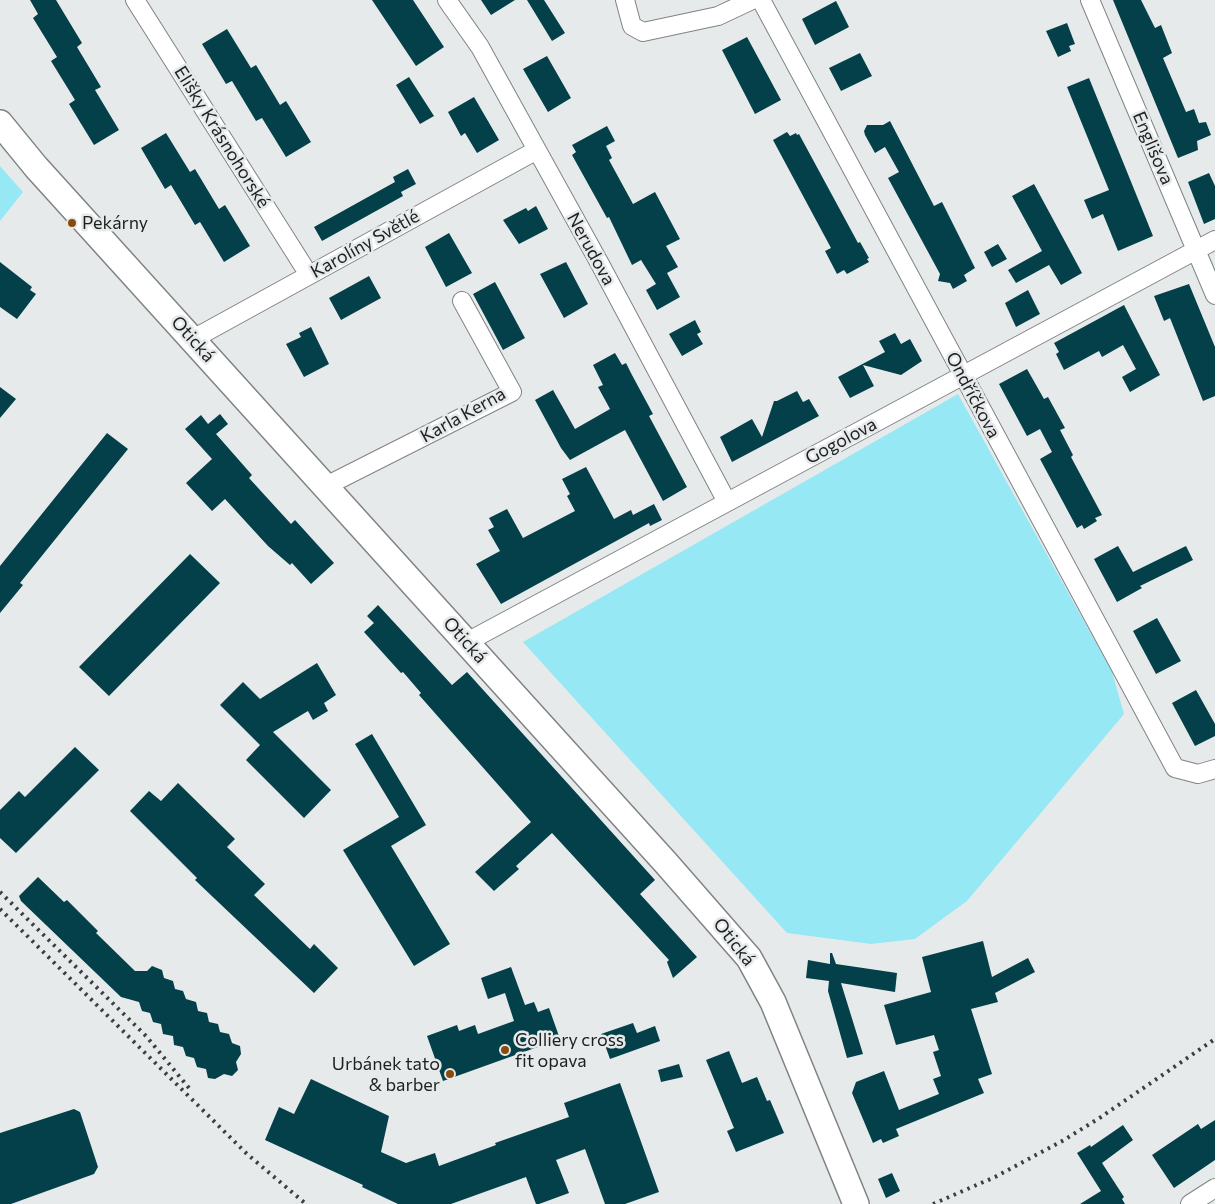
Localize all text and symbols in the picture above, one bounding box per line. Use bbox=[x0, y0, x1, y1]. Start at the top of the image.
street label: Elišky Krásnohorské bbox=[170, 62, 274, 212]
street label: Englišova bbox=[1128, 108, 1178, 188]
street label: Karolíny Světlé bbox=[307, 205, 423, 283]
street label: Nerudova bbox=[562, 209, 620, 289]
place label: Pekárny bbox=[82, 212, 148, 234]
marker: Pekárny bbox=[66, 217, 78, 229]
street label: Otická bbox=[167, 311, 219, 367]
street label: Ondříčkova bbox=[941, 348, 1005, 442]
street label: Karla Kerna bbox=[417, 383, 509, 447]
street label: Gogolova bbox=[802, 413, 880, 469]
street label: Otická bbox=[439, 612, 491, 668]
street label: Otická bbox=[709, 914, 759, 970]
place label: Colliery cross fit opava bbox=[515, 1029, 624, 1072]
marker: Colliery cross fit opava bbox=[499, 1044, 511, 1056]
place label: Urbánek tato & barber bbox=[332, 1053, 440, 1096]
marker: Urbánek tato & barber bbox=[444, 1068, 456, 1080]

